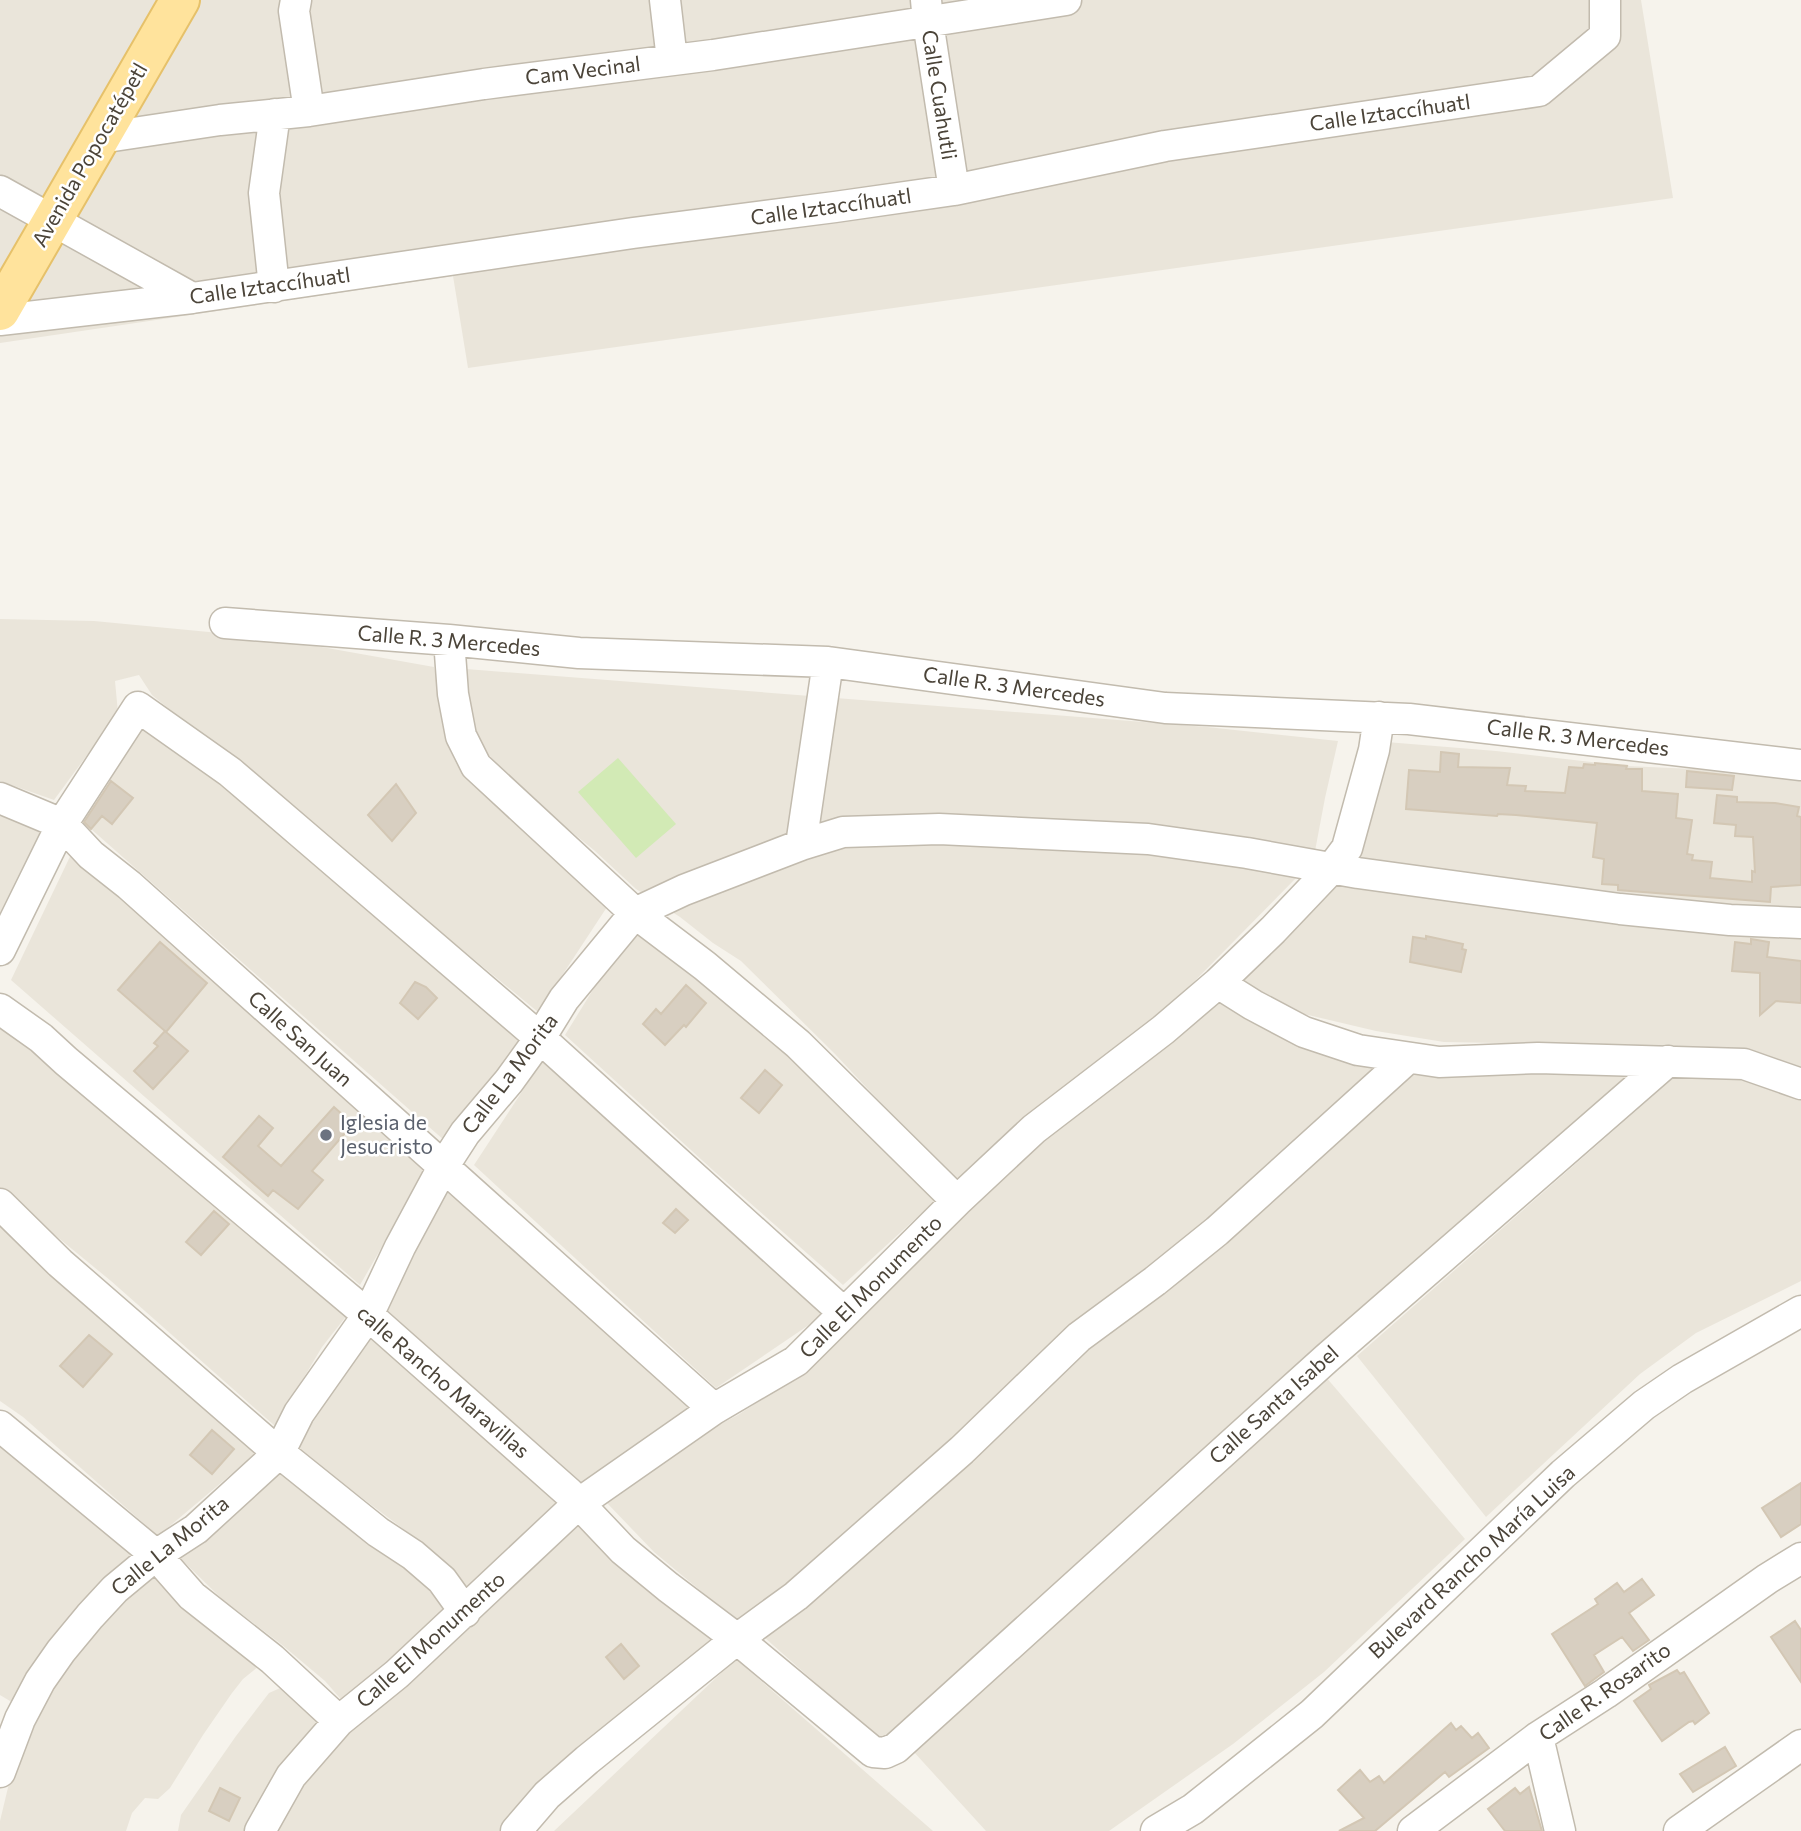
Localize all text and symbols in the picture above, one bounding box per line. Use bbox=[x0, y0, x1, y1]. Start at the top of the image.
street label: Calle Cuahutli bbox=[918, 28, 963, 162]
street label: Cam Vecinal bbox=[524, 50, 642, 89]
street label: Avenida Popocatépetl bbox=[26, 58, 152, 251]
street label: Calle Iztaccíhuatl bbox=[1308, 88, 1472, 135]
street label: Calle Iztaccíhuatl bbox=[749, 182, 913, 229]
street label: Calle Iztaccíhuatl bbox=[188, 261, 352, 308]
street label: Calle R. 3 Mercedes bbox=[357, 619, 542, 660]
street label: Calle R. 3 Mercedes bbox=[922, 660, 1107, 711]
street label: Calle R. 3 Mercedes bbox=[1486, 713, 1671, 760]
street label: Calle San Juan bbox=[244, 985, 358, 1091]
street label: Calle La Morita bbox=[455, 1008, 562, 1138]
place label: Iglesia de Jesucristo bbox=[340, 1109, 433, 1158]
marker: Iglesia de Jesucristo bbox=[318, 1127, 334, 1143]
street label: Calle El Monumento bbox=[793, 1209, 947, 1363]
street label: calle Rancho Maravillas bbox=[353, 1299, 535, 1463]
street label: Calle Santa Isabel bbox=[1203, 1339, 1343, 1468]
street label: Bulevard Rancho María Luisa bbox=[1363, 1459, 1579, 1663]
street label: Calle La Morita bbox=[105, 1490, 233, 1600]
street label: Calle El Monumento bbox=[350, 1565, 510, 1712]
street label: Calle R. Rosarito bbox=[1533, 1636, 1675, 1746]

